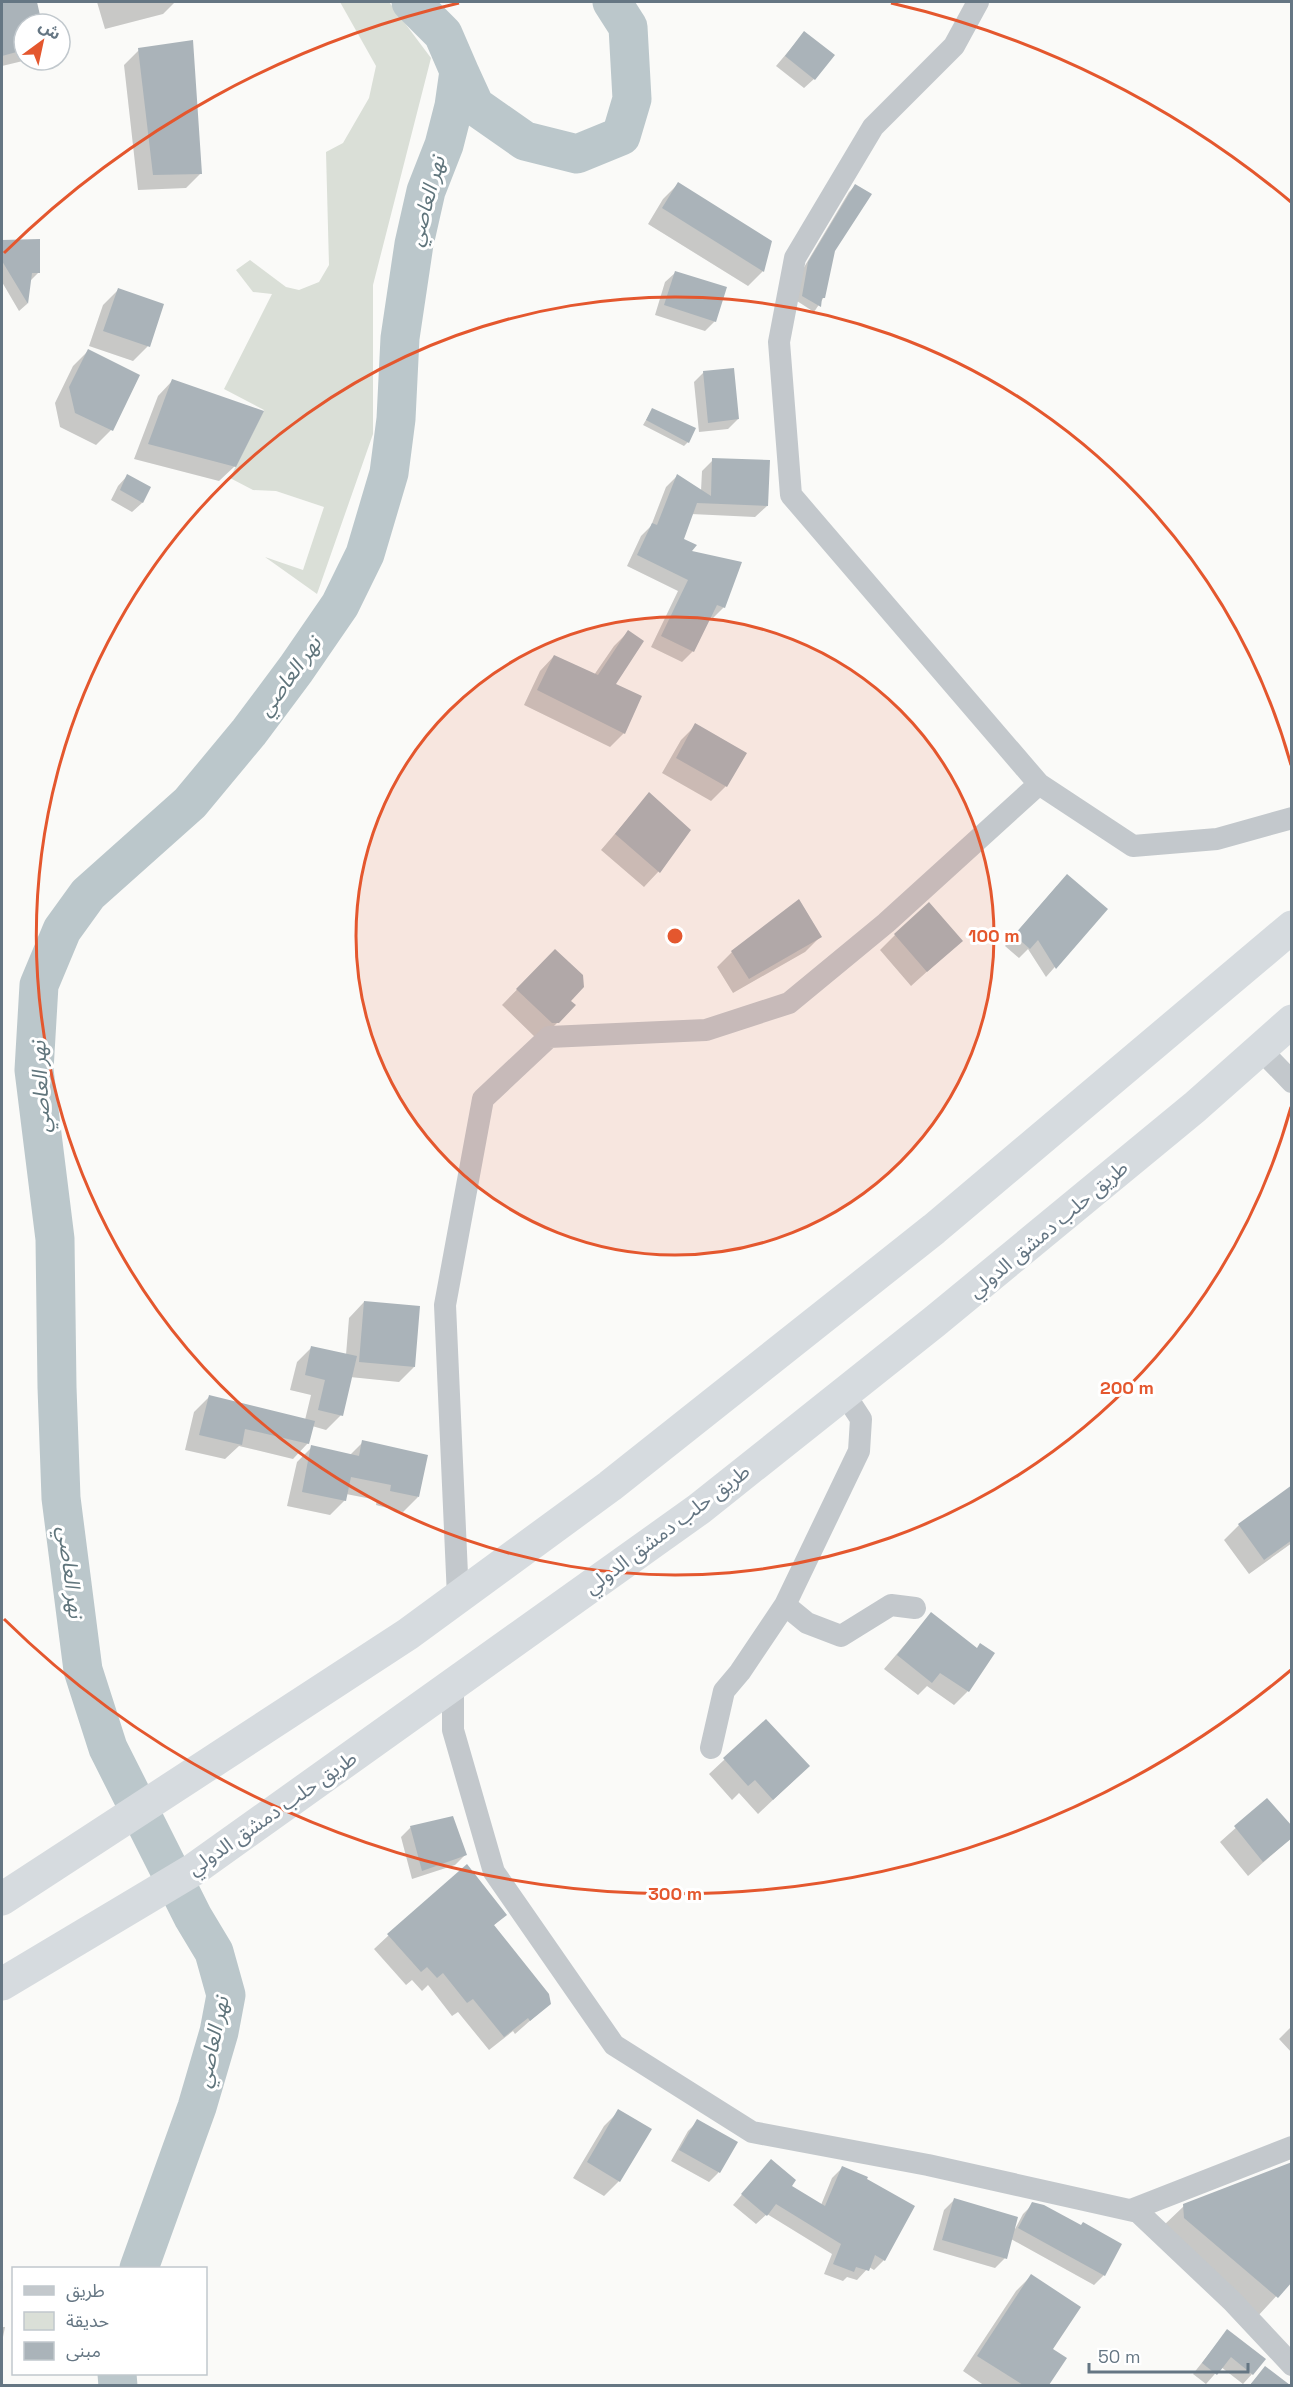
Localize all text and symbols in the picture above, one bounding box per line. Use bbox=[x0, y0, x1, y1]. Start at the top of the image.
north arrow bbox=[12, 12, 72, 72]
text: ش bbox=[35, 15, 65, 45]
water label: نهر العاصي bbox=[401, 152, 454, 250]
water label: نهر العاصي bbox=[251, 630, 330, 723]
text: 100 m bbox=[968, 924, 1020, 947]
centre of rings bbox=[665, 926, 685, 946]
water label: نهر العاصي bbox=[24, 1039, 59, 1134]
street label: طريق حلب دمشق الدولي bbox=[963, 1155, 1135, 1305]
text: 200 m bbox=[1100, 1376, 1154, 1399]
street label: طريق حلب دمشق الدولي bbox=[579, 1458, 757, 1602]
water label: نهر العاصي bbox=[49, 1525, 90, 1621]
street label: طريق حلب دمشق الدولي bbox=[182, 1745, 363, 1883]
text: 300 m bbox=[648, 1882, 702, 1905]
water label: نهر العاصي bbox=[189, 1993, 238, 2090]
legend bbox=[12, 2267, 207, 2375]
text: طريق bbox=[66, 2279, 105, 2302]
text: حديقة bbox=[66, 2309, 109, 2332]
scale bar bbox=[1089, 2336, 1248, 2374]
text: مبنى bbox=[66, 2339, 101, 2362]
text: 50 m bbox=[1098, 2345, 1140, 2368]

